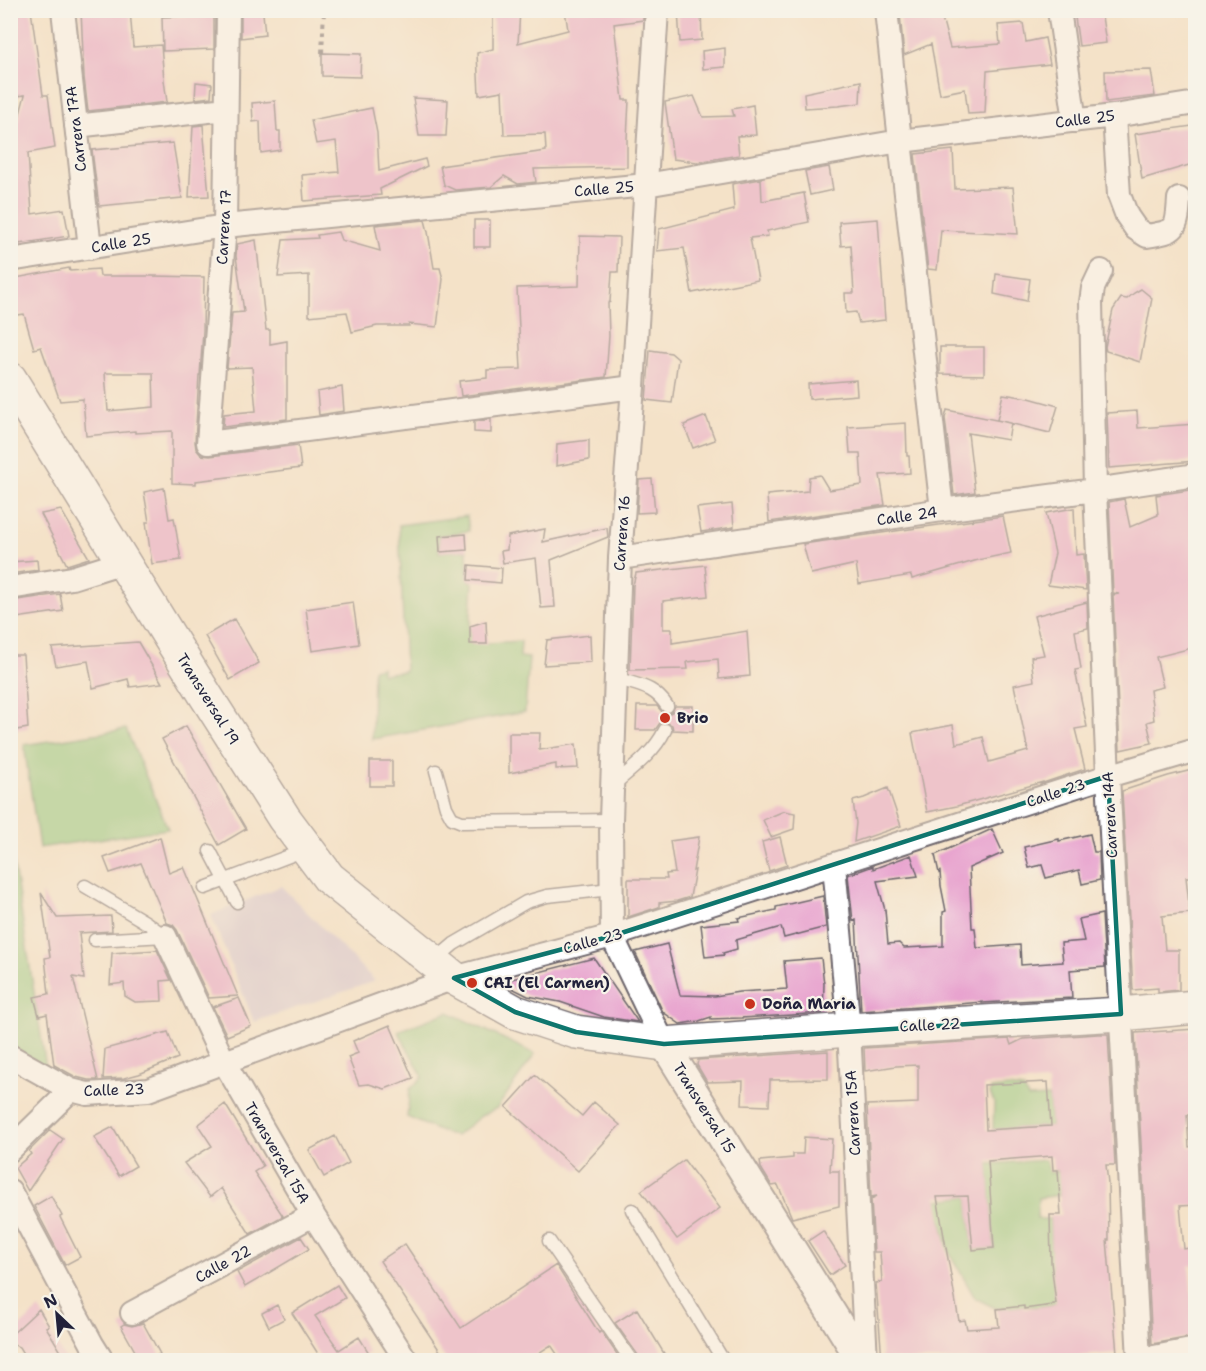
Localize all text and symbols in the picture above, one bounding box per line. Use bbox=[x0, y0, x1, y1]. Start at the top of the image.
street label: Carrera 17A bbox=[61, 85, 91, 173]
street label: Calle 25 bbox=[1054, 105, 1116, 133]
street label: Calle 25 bbox=[573, 176, 635, 202]
street label: Carrera 17 bbox=[212, 189, 236, 265]
street label: Calle 25 bbox=[90, 228, 152, 258]
street label: Carrera 16 bbox=[609, 494, 635, 572]
street label: Calle 24 bbox=[876, 502, 938, 530]
street label: Transversal 19 bbox=[172, 649, 244, 749]
place label: Brio bbox=[677, 708, 709, 728]
marker: Brio bbox=[658, 711, 672, 725]
street label: Carrera 14A bbox=[1098, 771, 1122, 859]
street label: Calle 23 bbox=[1024, 774, 1088, 812]
street label: Calle 23 bbox=[561, 923, 625, 959]
place label: CAI (El Carmen) bbox=[484, 973, 610, 993]
marker: CAI (El Carmen) bbox=[465, 976, 479, 990]
place label: Doña Maria bbox=[762, 994, 856, 1014]
marker: Doña Maria bbox=[743, 997, 757, 1011]
street label: Calle 22 bbox=[899, 1013, 961, 1037]
street label: Transversal 15 bbox=[668, 1059, 740, 1157]
street label: Carrera 15A bbox=[841, 1070, 865, 1156]
street label: Calle 23 bbox=[83, 1079, 145, 1101]
street label: Transversal 15A bbox=[240, 1099, 314, 1208]
street label: Calle 22 bbox=[191, 1240, 255, 1288]
north arrow bbox=[27, 1284, 87, 1344]
text: N bbox=[40, 1289, 61, 1313]

